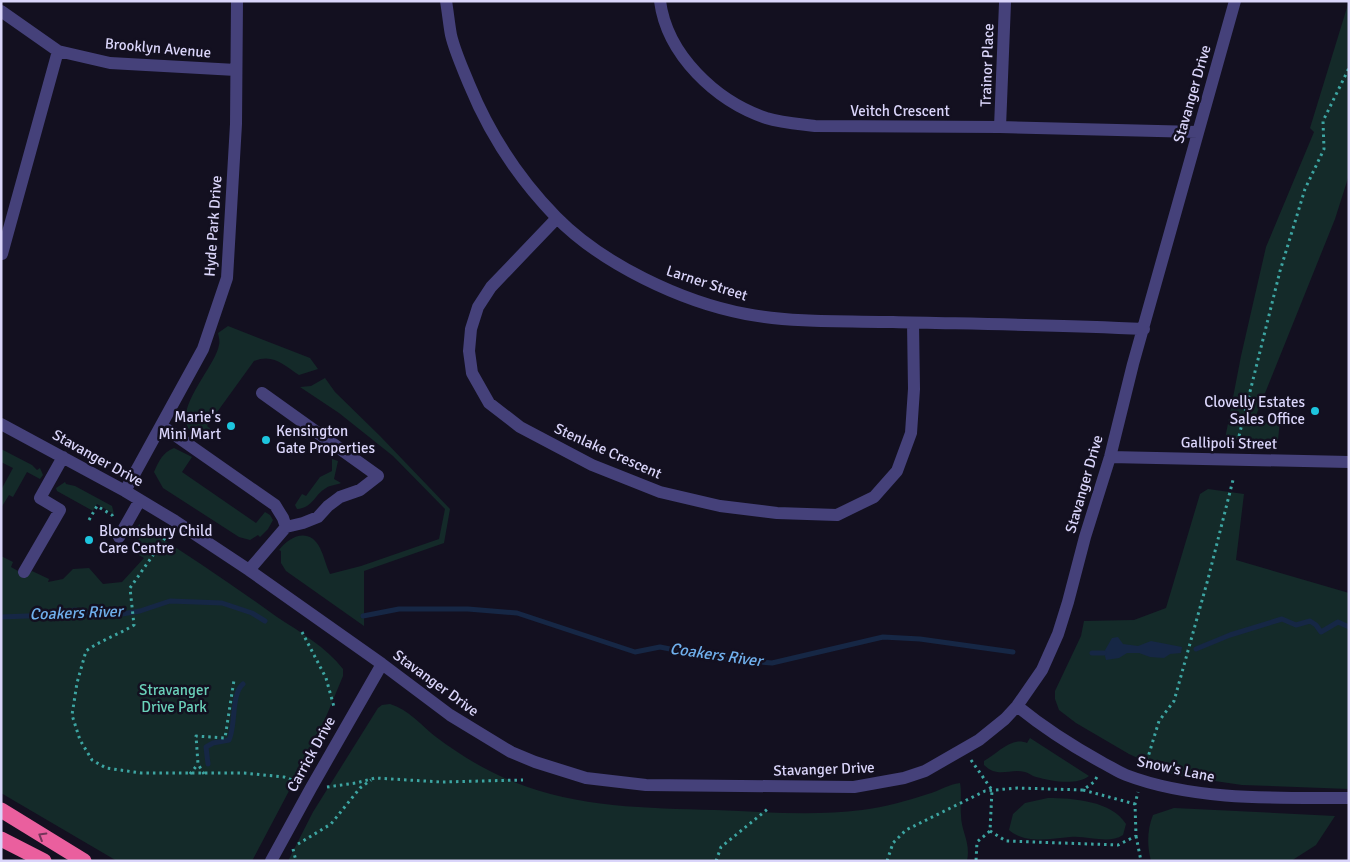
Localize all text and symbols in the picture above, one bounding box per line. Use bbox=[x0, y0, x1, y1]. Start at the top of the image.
street label: Trainor Place bbox=[977, 23, 997, 107]
street label: Brooklyn Avenue bbox=[104, 34, 212, 62]
street label: Stavanger Drive bbox=[1169, 43, 1215, 145]
street label: Veitch Crescent bbox=[850, 102, 950, 120]
street label: Hyde Park Drive bbox=[200, 175, 226, 277]
street label: Larner Street bbox=[664, 261, 750, 305]
place label: Clovelly Estates Sales Office bbox=[1204, 393, 1305, 428]
marker: Clovelly Estates Sales Office bbox=[1309, 405, 1321, 417]
place label: Marie's Mini Mart bbox=[158, 408, 221, 443]
street label: Stenlake Crescent bbox=[552, 419, 664, 483]
marker: Marie's Mini Mart bbox=[225, 420, 237, 432]
place label: Kensington Gate Properties bbox=[276, 422, 376, 457]
street label: Stavanger Drive bbox=[49, 426, 147, 490]
street label: Stavanger Drive bbox=[1061, 433, 1107, 535]
street label: Gallipoli Street bbox=[1181, 433, 1277, 453]
marker: Kensington Gate Properties bbox=[260, 434, 272, 446]
place label: Bloomsbury Child Care Centre bbox=[99, 522, 212, 557]
marker: Bloomsbury Child Care Centre bbox=[83, 534, 95, 546]
water label: Coakers River bbox=[29, 601, 125, 625]
water label: Coakers River bbox=[669, 639, 765, 672]
street label: Stavanger Drive bbox=[390, 646, 482, 720]
park label: Stravanger Drive Park bbox=[139, 681, 209, 716]
street label: Carrick Drive bbox=[283, 713, 339, 795]
street label: Snow's Lane bbox=[1136, 752, 1216, 786]
street label: Stavanger Drive bbox=[773, 758, 875, 780]
one-way arrow bbox=[39, 832, 48, 842]

